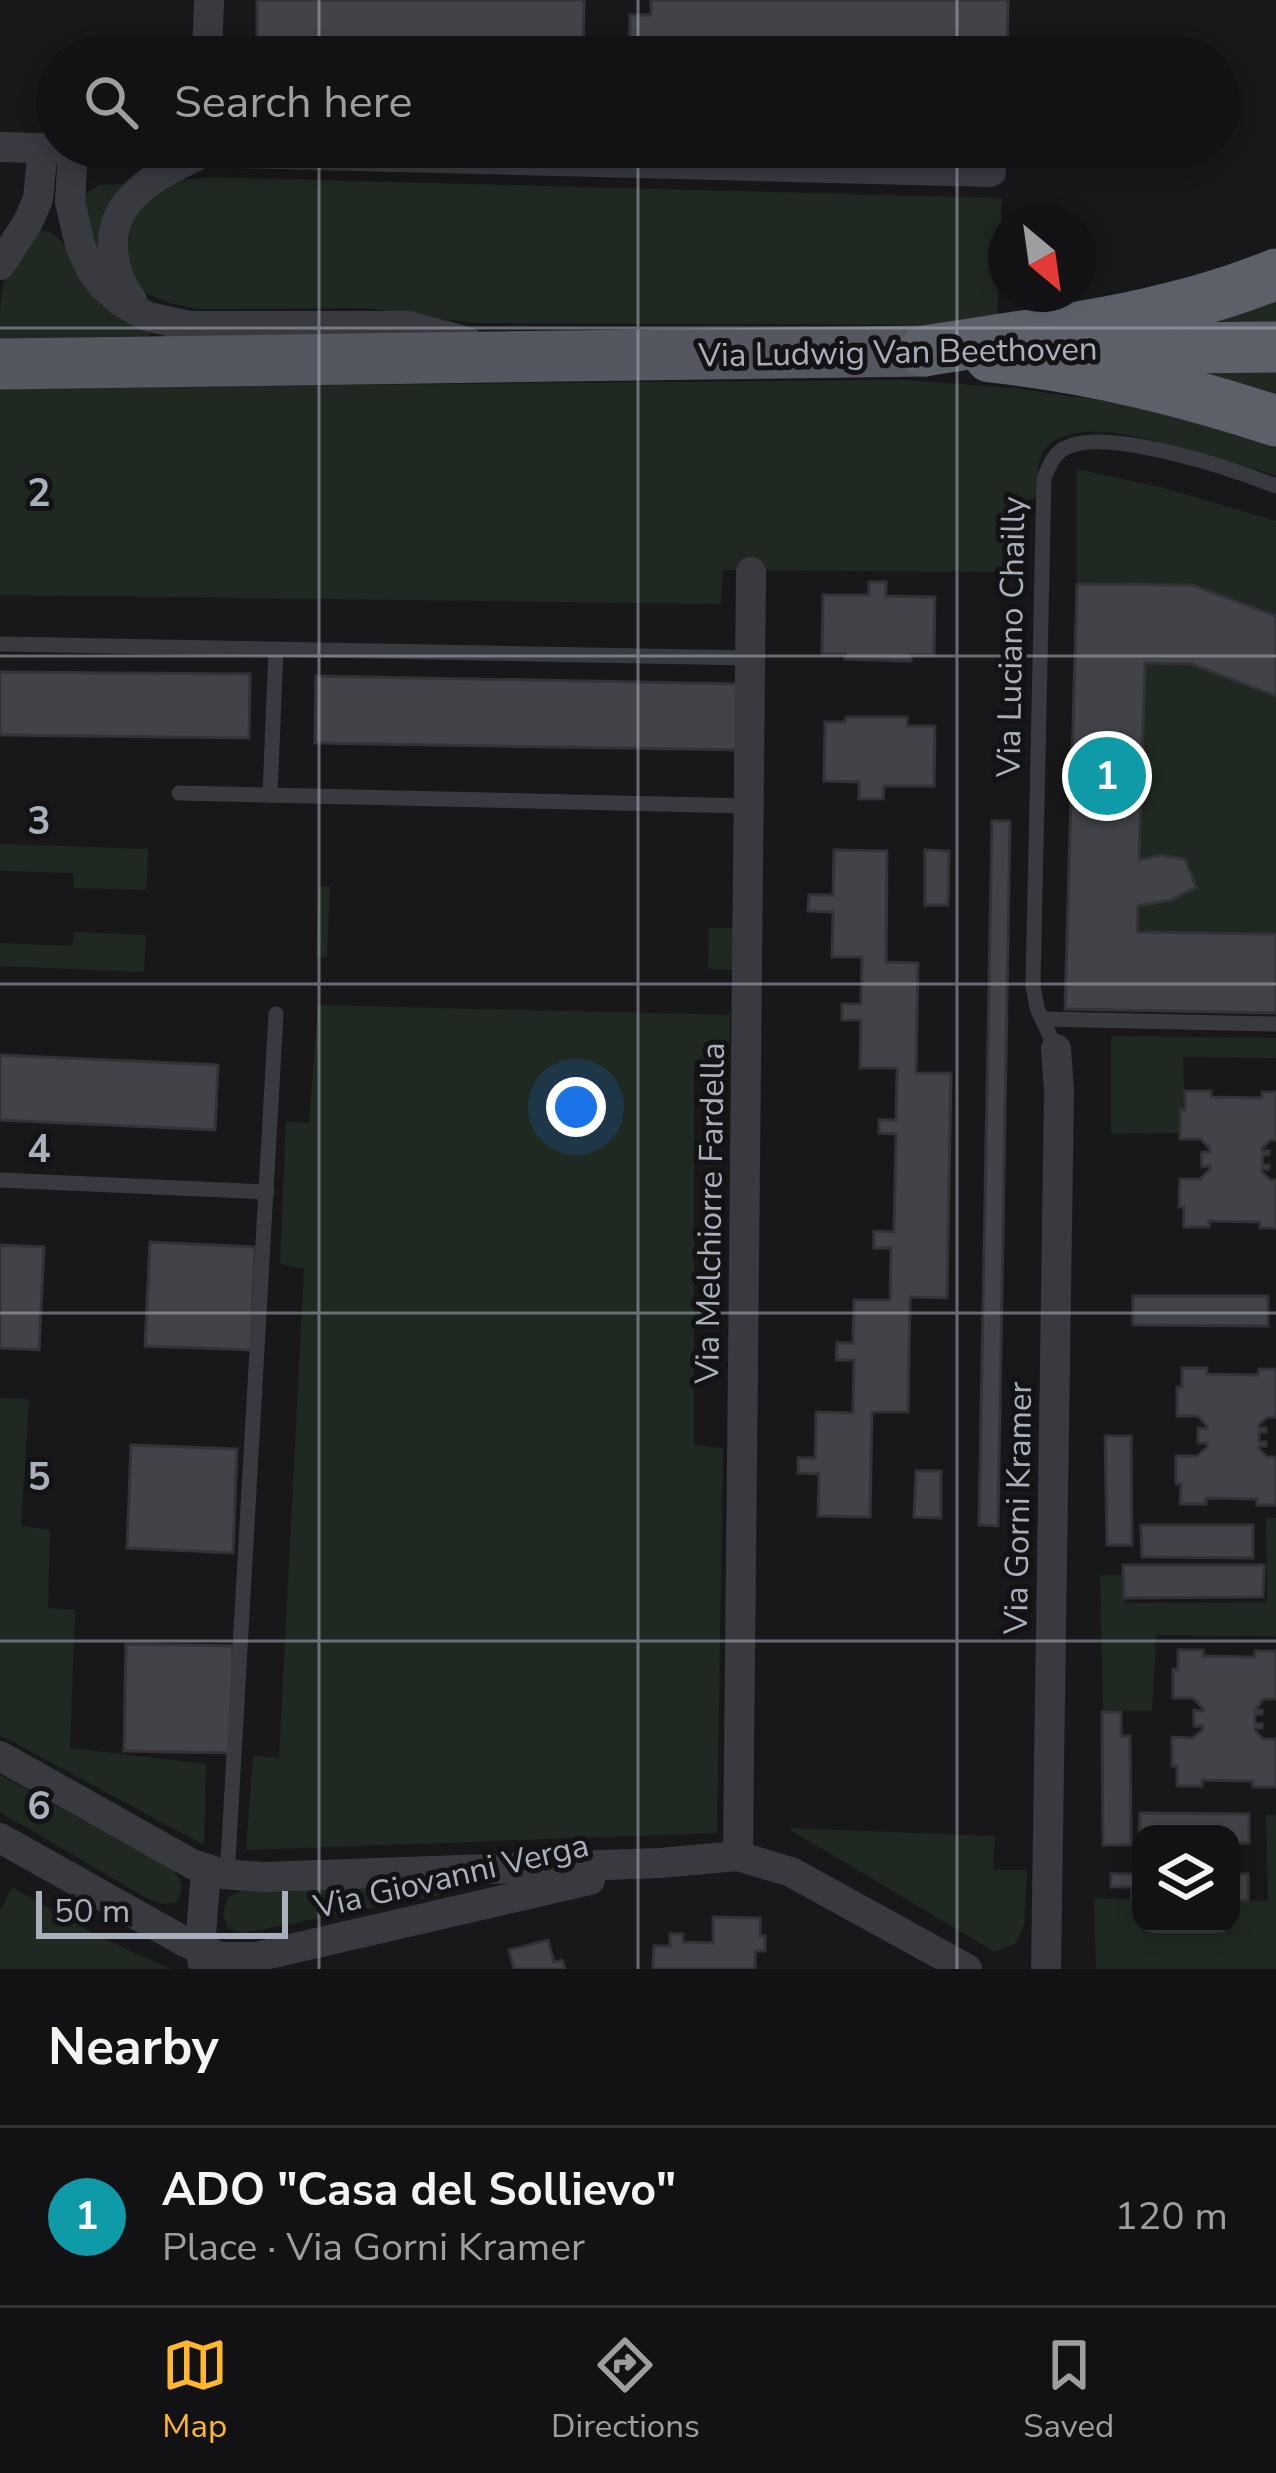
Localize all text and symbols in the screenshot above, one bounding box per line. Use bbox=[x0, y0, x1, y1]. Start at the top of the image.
search box bbox=[36, 36, 1240, 168]
icon: search bbox=[78, 69, 144, 135]
text: Search here bbox=[174, 72, 413, 133]
north arrow bbox=[988, 204, 1096, 312]
street label: Via Ludwig Van Beethoven bbox=[697, 327, 1098, 378]
text: 2 bbox=[27, 467, 51, 520]
street label: Via Luciano Chailly bbox=[987, 496, 1036, 779]
pin: 1 bbox=[1068, 731, 1146, 821]
text: 3 bbox=[27, 795, 51, 848]
street label: Via Melchiorre Fardella bbox=[685, 1042, 736, 1385]
your location bbox=[546, 1077, 606, 1137]
text: 4 bbox=[27, 1123, 51, 1176]
street label: Via Gorni Kramer bbox=[994, 1381, 1043, 1636]
text: 5 bbox=[27, 1451, 51, 1504]
text: 6 bbox=[27, 1780, 51, 1833]
street label: Via Giovanni Verga bbox=[309, 1823, 593, 1930]
map controls bbox=[1132, 1825, 1240, 1933]
button: layers bbox=[1132, 1825, 1240, 1933]
scale bar bbox=[36, 1885, 288, 1938]
text: 50 m bbox=[54, 1889, 130, 1934]
text: Nearby bbox=[48, 2012, 219, 2082]
text: ADO "Casa del Sollievo" bbox=[162, 2160, 676, 2221]
text: 1 bbox=[75, 2190, 99, 2243]
text: 120 m bbox=[1114, 2190, 1228, 2243]
text: Place · Via Gorni Kramer bbox=[162, 2221, 585, 2274]
tab: Map bbox=[162, 2332, 228, 2449]
tab: Directions bbox=[551, 2332, 700, 2449]
tab: Saved bbox=[1023, 2332, 1114, 2449]

